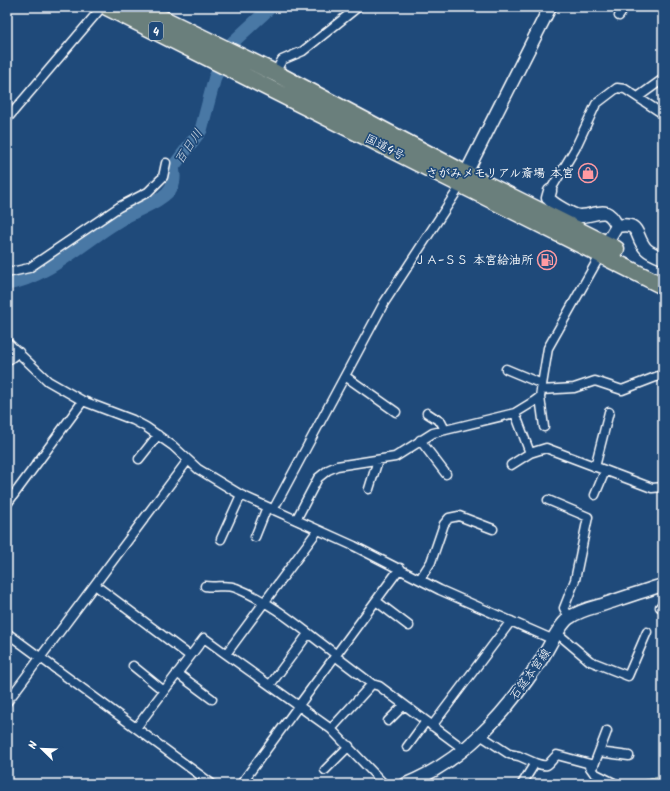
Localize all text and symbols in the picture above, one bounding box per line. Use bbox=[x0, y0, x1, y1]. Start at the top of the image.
road number: 4 bbox=[149, 22, 163, 40]
water label: 百日川 bbox=[170, 125, 209, 169]
street label: 国道4号 bbox=[361, 129, 408, 166]
shop icon: さがみメモリアル斎場 本宮 bbox=[577, 162, 599, 184]
place label: さがみメモリアル斎場 本宮 bbox=[426, 164, 574, 183]
fuel station icon: ＪＡ-ＳＳ 本宮給油所 bbox=[536, 249, 558, 271]
place label: ＪＡ-ＳＳ 本宮給油所 bbox=[414, 251, 534, 270]
street label: 石筵本宮線 bbox=[505, 644, 556, 704]
north arrow bbox=[22, 729, 62, 769]
text: N bbox=[24, 739, 43, 752]

